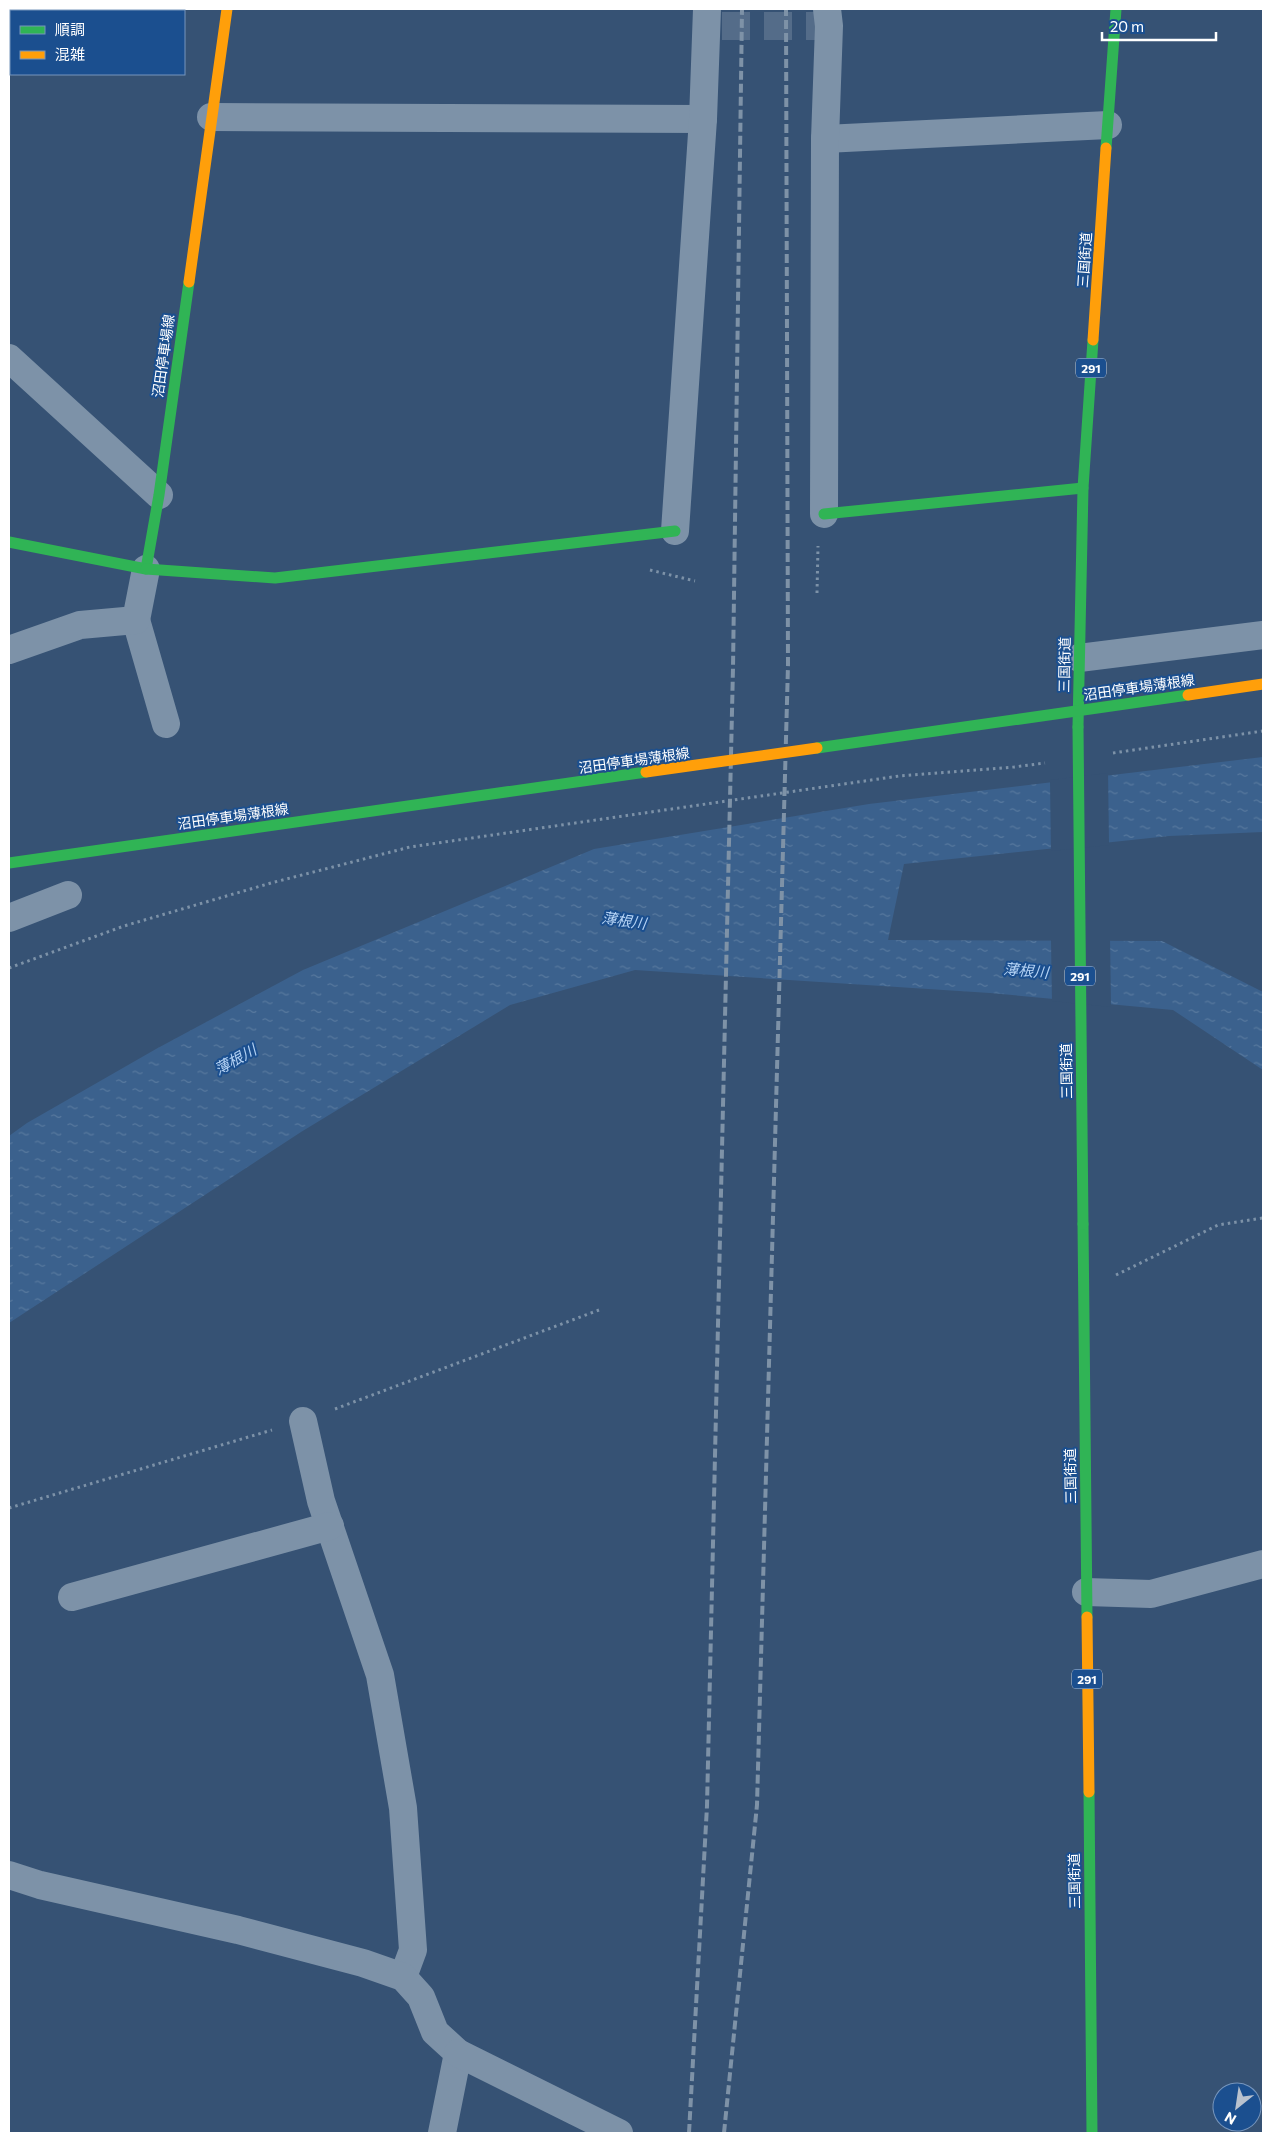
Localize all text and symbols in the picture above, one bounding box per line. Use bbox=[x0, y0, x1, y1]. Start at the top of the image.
legend bbox=[10, 10, 185, 75]
scale bar bbox=[1102, 10, 1216, 42]
text: 20 m bbox=[1110, 17, 1144, 35]
text: 順調 bbox=[55, 20, 85, 38]
text: 混雑 bbox=[55, 45, 85, 63]
street label: 三国街道 bbox=[1074, 231, 1094, 289]
street label: 沼田停車場線 bbox=[149, 313, 177, 399]
road number: 291 bbox=[1076, 358, 1106, 378]
street label: 三国街道 bbox=[1055, 637, 1073, 693]
street label: 沼田停車場薄根線 bbox=[1082, 671, 1196, 703]
street label: 沼田停車場薄根線 bbox=[577, 744, 691, 776]
street label: 沼田停車場薄根線 bbox=[176, 800, 290, 832]
water label: 薄根川 bbox=[600, 908, 650, 932]
water label: 薄根川 bbox=[1003, 959, 1051, 981]
road number: 291 bbox=[1065, 966, 1095, 986]
water label: 薄根川 bbox=[211, 1039, 261, 1078]
street label: 三国街道 bbox=[1057, 1043, 1075, 1099]
street label: 三国街道 bbox=[1061, 1448, 1079, 1504]
road number: 291 bbox=[1072, 1670, 1102, 1688]
street label: 三国街道 bbox=[1065, 1853, 1083, 1909]
north arrow bbox=[1212, 2082, 1262, 2132]
text: N bbox=[1221, 2109, 1239, 2129]

